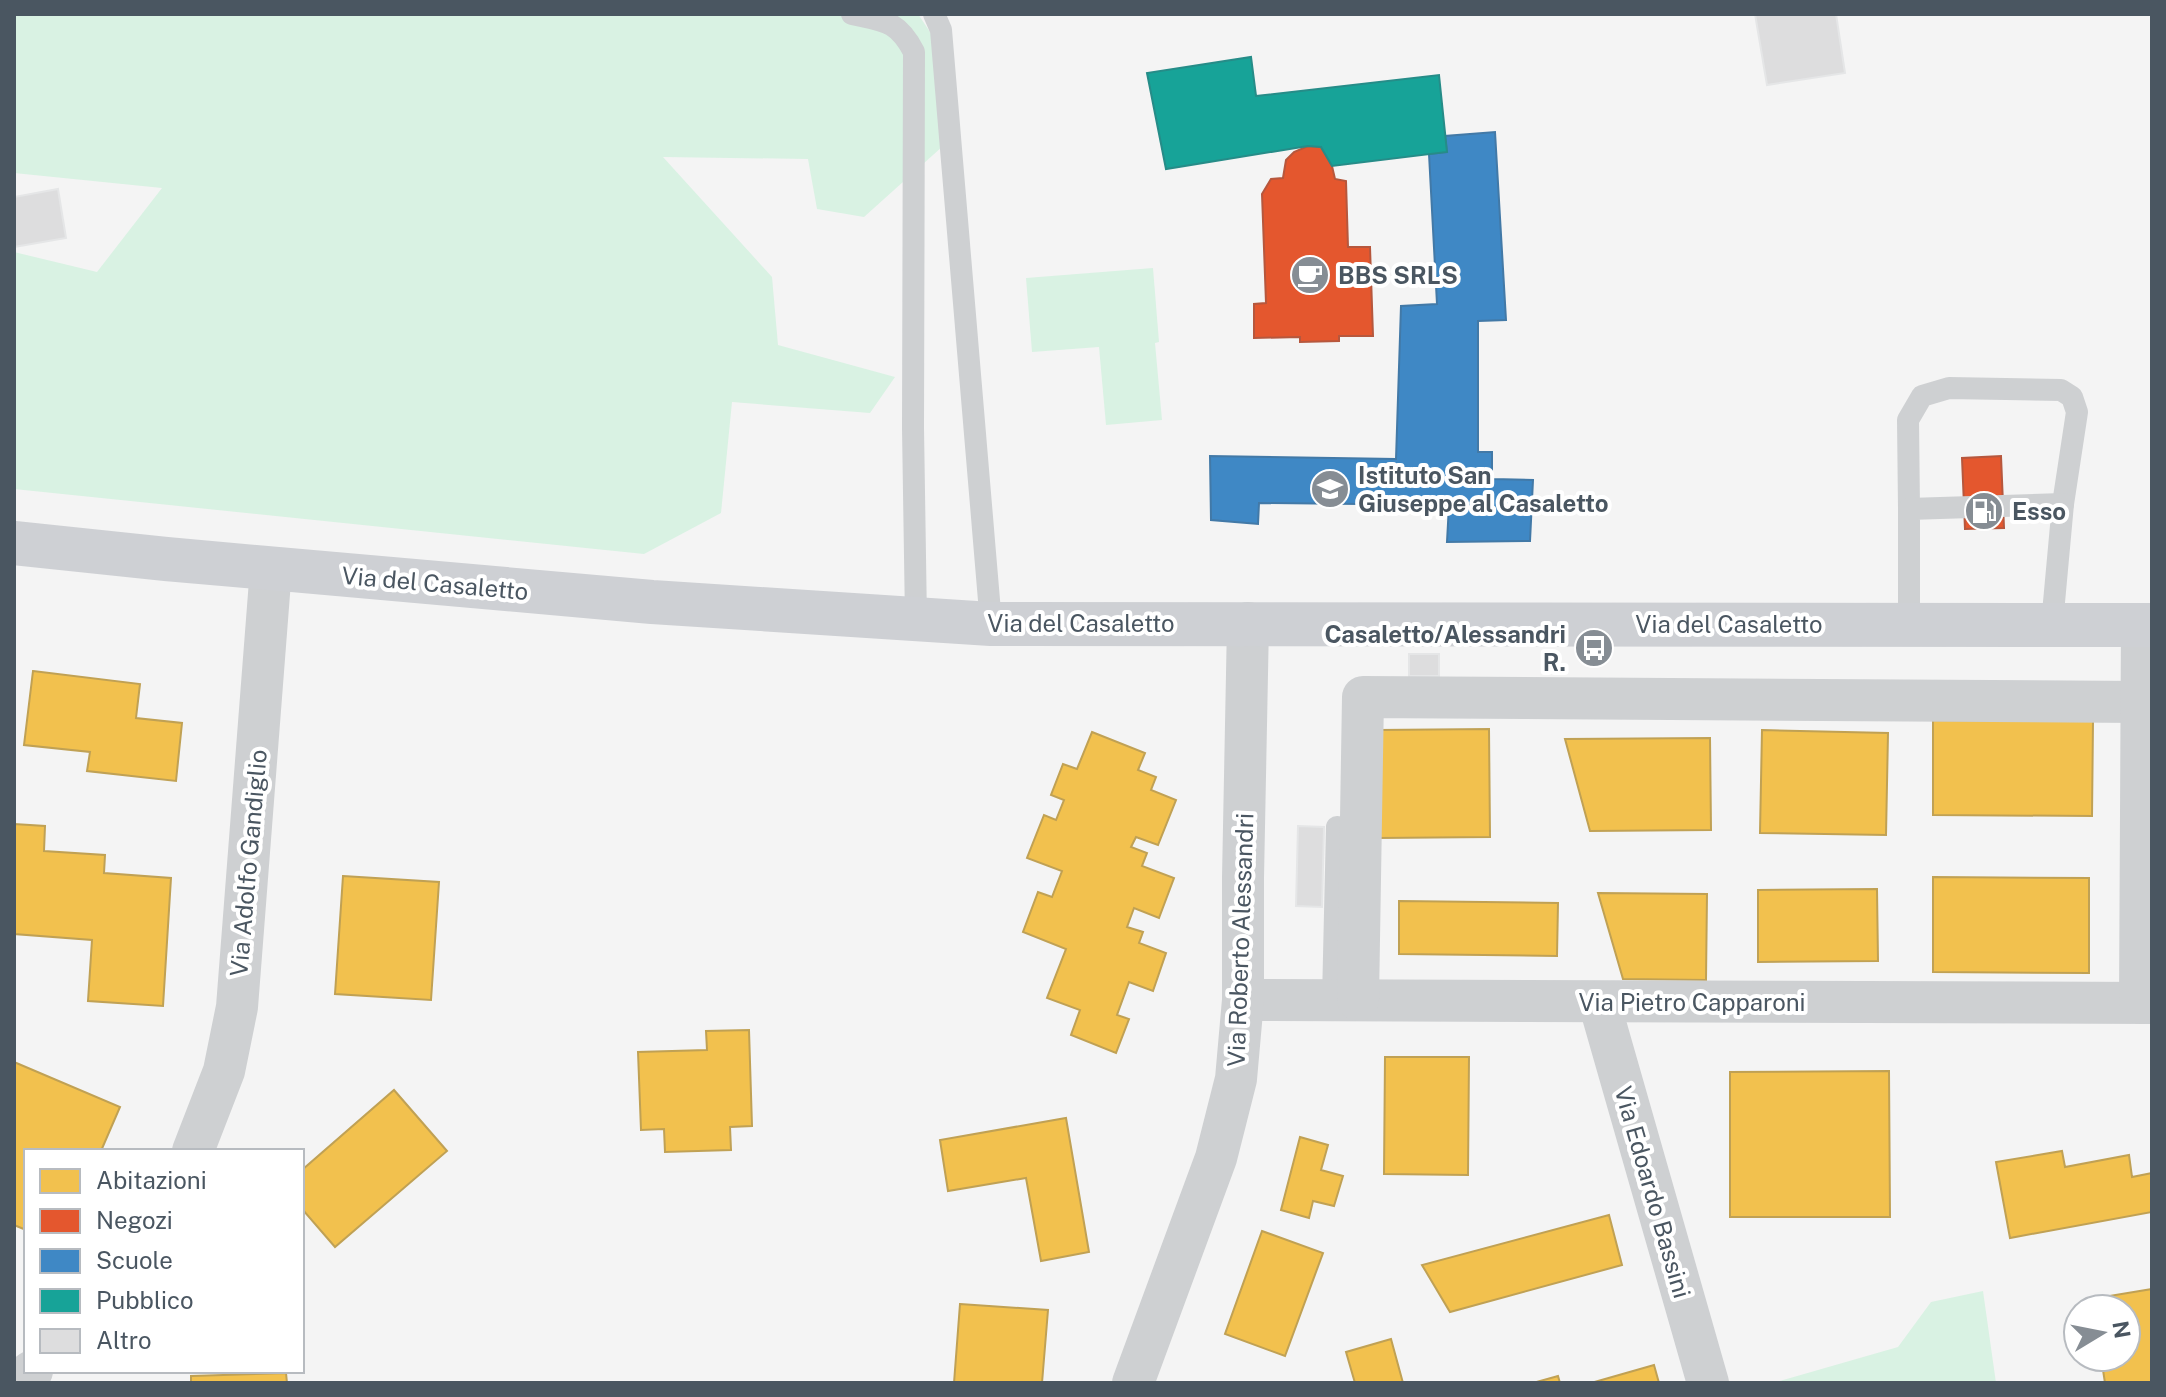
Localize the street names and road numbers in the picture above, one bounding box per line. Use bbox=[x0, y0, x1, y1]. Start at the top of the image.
street label: Via del Casaletto bbox=[340, 561, 530, 605]
street label: Via del Casaletto bbox=[987, 609, 1175, 637]
street label: Via del Casaletto bbox=[1635, 610, 1823, 638]
street label: Via Adolfo Gandiglio bbox=[224, 748, 272, 978]
street label: Via Roberto Alessandri bbox=[1222, 812, 1258, 1068]
street label: Via Pietro Capparoni bbox=[1578, 988, 1806, 1016]
street label: Via Edoardo Bassini bbox=[1609, 1083, 1697, 1301]

